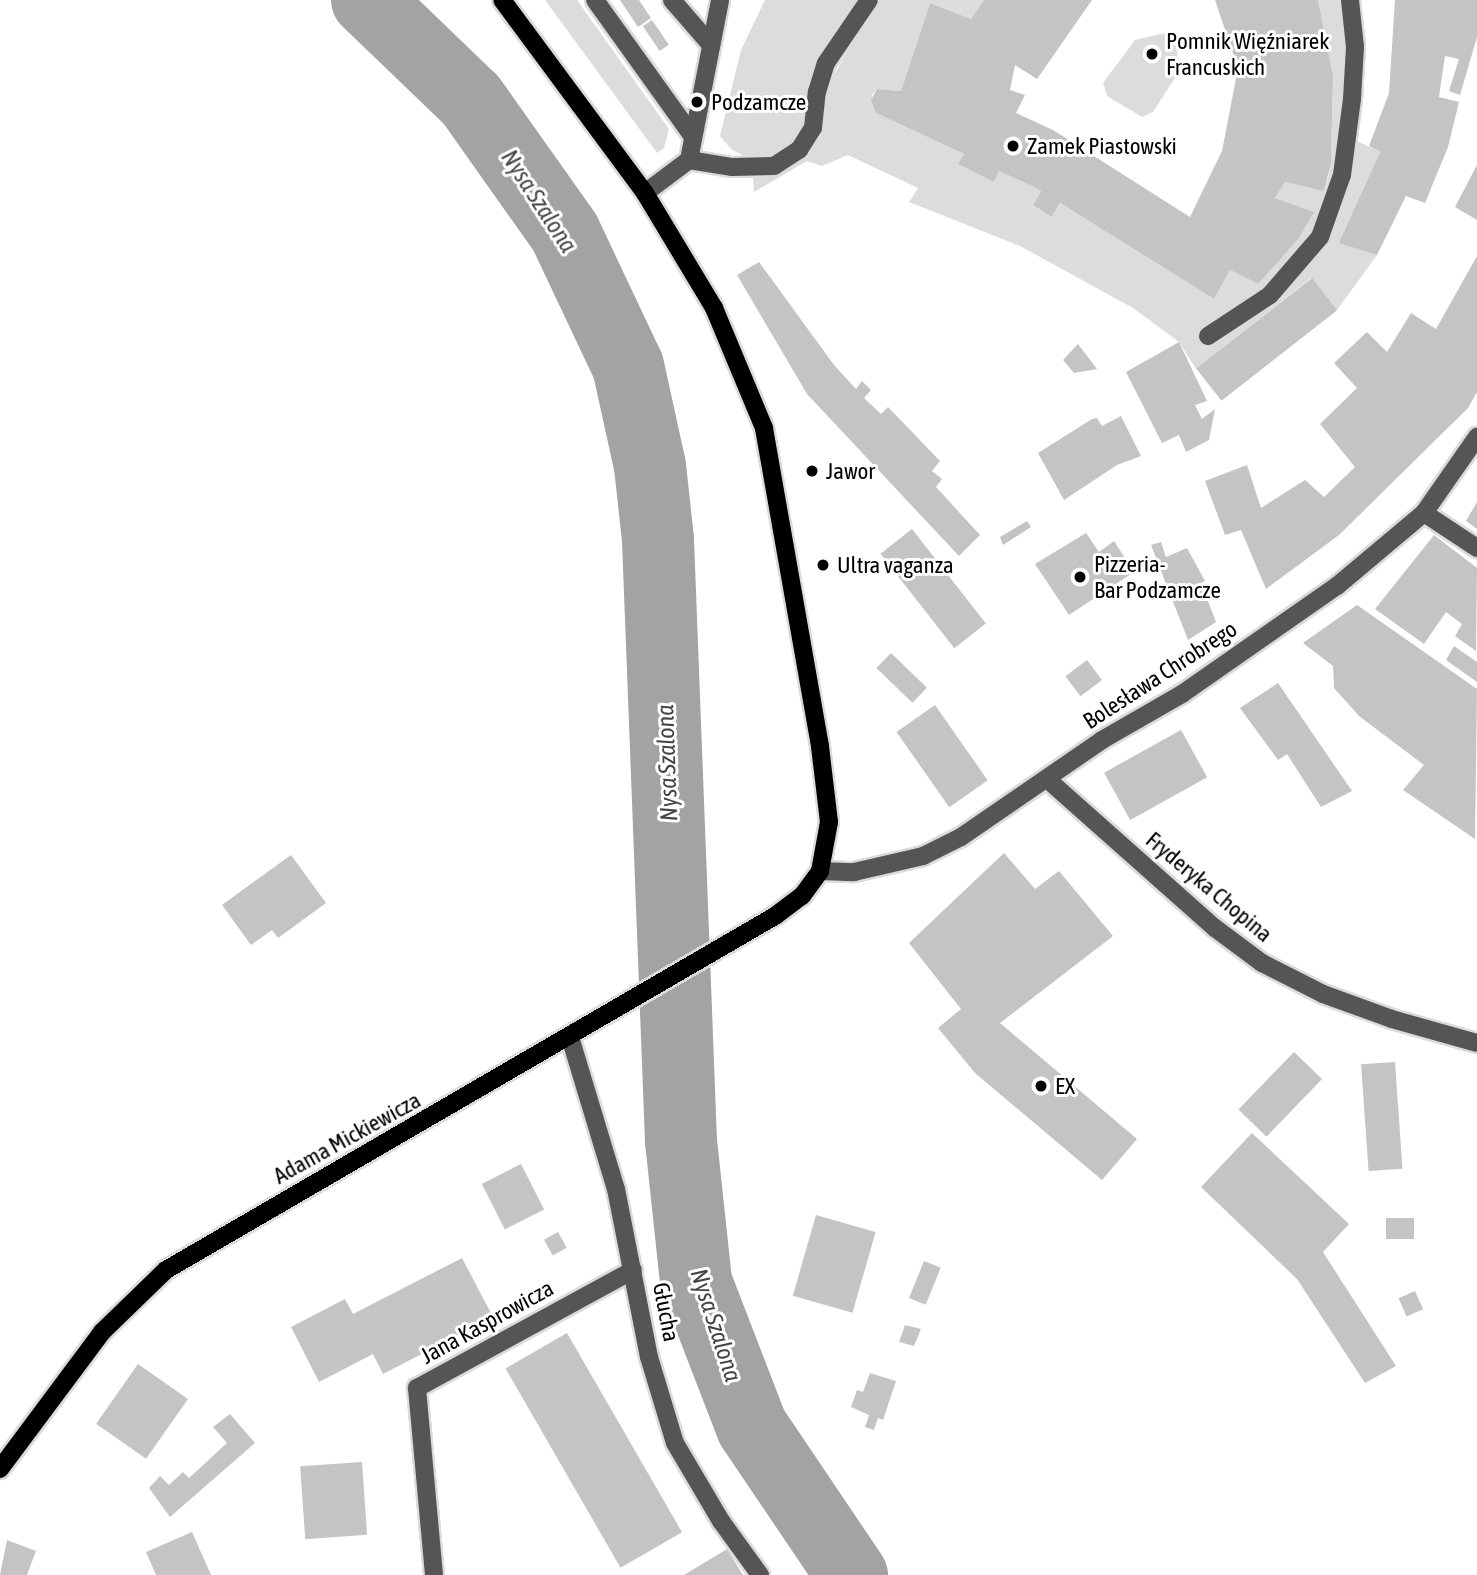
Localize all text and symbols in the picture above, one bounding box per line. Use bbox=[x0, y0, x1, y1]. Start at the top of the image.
place label: Pomnik Więźniarek Francuskich bbox=[1166, 27, 1329, 81]
marker: Pomnik Więźniarek Francuskich bbox=[1144, 46, 1160, 62]
place label: Podzamcze bbox=[711, 88, 806, 116]
marker: Podzamcze bbox=[689, 94, 705, 110]
place label: Zamek Piastowski bbox=[1027, 132, 1177, 160]
marker: Zamek Piastowski bbox=[1005, 138, 1021, 154]
water label: Nysa Szalona bbox=[495, 144, 583, 258]
place label: Jawor bbox=[826, 457, 875, 485]
marker: Jawor bbox=[804, 463, 820, 479]
place label: Pizzeria- Bar Podzamcze bbox=[1094, 550, 1221, 604]
place label: Ultra vaganza bbox=[837, 551, 954, 579]
marker: Ultra vaganza bbox=[815, 557, 831, 573]
marker: Pizzeria- Bar Podzamcze bbox=[1072, 569, 1088, 585]
street label: Bolesława Chrobrego bbox=[1078, 615, 1242, 735]
water label: Nysa Szalona bbox=[651, 704, 683, 822]
street label: Fryderyka Chopina bbox=[1140, 826, 1278, 948]
place label: EX bbox=[1055, 1072, 1075, 1100]
marker: EX bbox=[1033, 1078, 1049, 1094]
street label: Adama Mickiewicza bbox=[269, 1086, 425, 1190]
water label: Nysa Szalona bbox=[684, 1265, 748, 1385]
street label: Jana Kasprowicza bbox=[416, 1274, 558, 1370]
street label: Głucha bbox=[647, 1280, 685, 1344]

